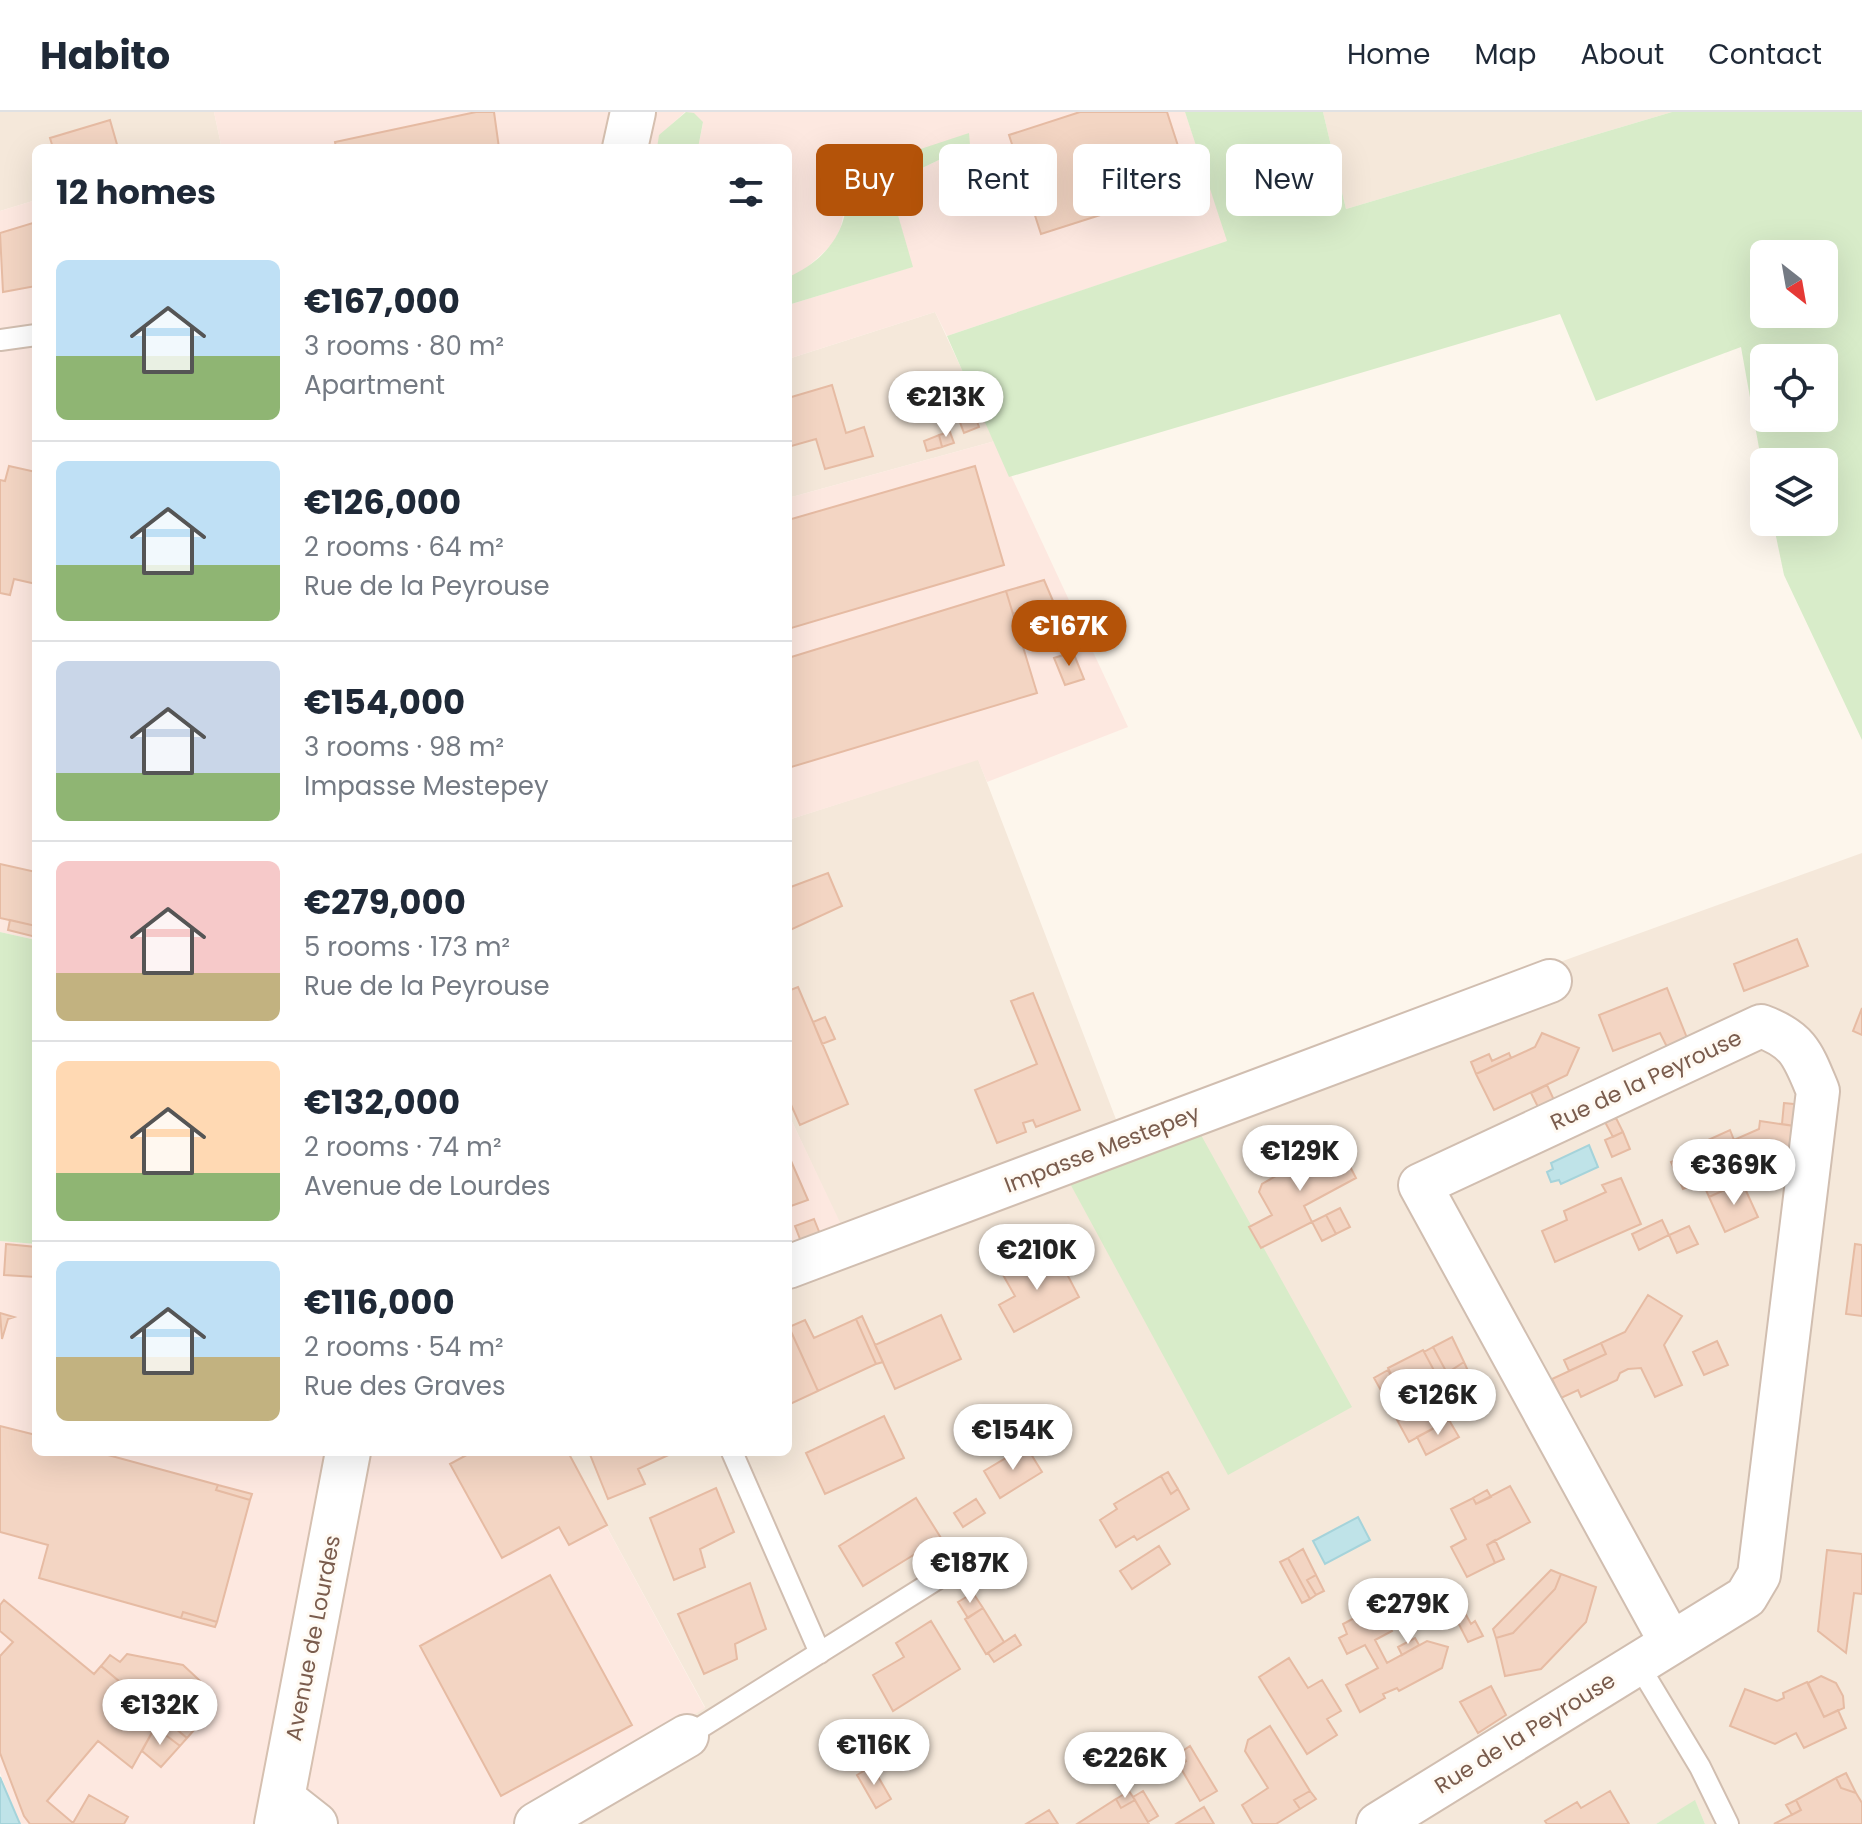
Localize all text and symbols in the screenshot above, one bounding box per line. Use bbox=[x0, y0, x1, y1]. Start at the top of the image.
text: Habito bbox=[40, 29, 170, 82]
text: Home bbox=[1347, 35, 1430, 74]
text: Map bbox=[1474, 35, 1536, 74]
text: About bbox=[1580, 35, 1664, 74]
text: Contact bbox=[1708, 35, 1822, 74]
chip: Buy bbox=[816, 144, 923, 216]
chip: Rent bbox=[939, 144, 1057, 216]
chip: Filters bbox=[1073, 144, 1210, 216]
chip: New bbox=[1226, 144, 1342, 216]
text: 12 homes bbox=[56, 168, 216, 216]
icon: filters bbox=[724, 170, 768, 214]
north arrow bbox=[1750, 240, 1838, 328]
map controls bbox=[1750, 240, 1838, 536]
text: €167,000 bbox=[304, 277, 460, 325]
icon: home bbox=[120, 292, 216, 388]
text: 3 rooms · 80 m² bbox=[304, 328, 504, 364]
button: locate bbox=[1750, 344, 1838, 432]
text: Apartment bbox=[304, 367, 445, 403]
pin: €213K bbox=[890, 371, 1002, 439]
text: €213K bbox=[906, 379, 986, 415]
button: layers bbox=[1750, 448, 1838, 536]
text: €126,000 bbox=[304, 478, 461, 526]
icon: home bbox=[120, 493, 216, 589]
text: 2 rooms · 64 m² bbox=[304, 529, 504, 565]
text: Rue de la Peyrouse bbox=[304, 568, 550, 604]
pin: €167K bbox=[1013, 600, 1125, 668]
text: €167K bbox=[1029, 608, 1109, 644]
text: €154,000 bbox=[304, 678, 465, 726]
icon: home bbox=[120, 693, 216, 789]
text: 3 rooms · 98 m² bbox=[304, 729, 504, 765]
text: Impasse Mestepey bbox=[304, 768, 549, 804]
text: €279,000 bbox=[304, 878, 466, 926]
icon: home bbox=[120, 893, 216, 989]
text: 5 rooms · 173 m² bbox=[304, 929, 510, 965]
text: Rue de la Peyrouse bbox=[304, 968, 550, 1004]
street label: Rue de la Peyrouse bbox=[1545, 1022, 1747, 1138]
text: €132,000 bbox=[304, 1078, 460, 1126]
icon: home bbox=[120, 1093, 216, 1189]
street label: Impasse Mestepey bbox=[1000, 1097, 1205, 1201]
pin: €129K bbox=[1244, 1125, 1356, 1193]
text: 2 rooms · 74 m² bbox=[304, 1129, 501, 1165]
text: €129K bbox=[1260, 1133, 1340, 1169]
pin: €369K bbox=[1678, 1139, 1790, 1207]
text: €369K bbox=[1690, 1147, 1778, 1183]
text: Avenue de Lourdes bbox=[304, 1168, 551, 1204]
pin: €210K bbox=[981, 1224, 1093, 1292]
text: €210K bbox=[997, 1232, 1077, 1268]
text: €116,000 bbox=[304, 1278, 455, 1326]
icon: home bbox=[120, 1293, 216, 1389]
text: 2 rooms · 54 m² bbox=[304, 1329, 504, 1365]
text: Rue des Graves bbox=[304, 1368, 506, 1404]
pin: €126K bbox=[1382, 1369, 1494, 1437]
text: €126K bbox=[1398, 1377, 1478, 1413]
pin: €154K bbox=[957, 1404, 1069, 1472]
text: €154K bbox=[971, 1412, 1055, 1448]
street label: Avenue de Lourdes bbox=[278, 1533, 348, 1743]
pin: €187K bbox=[914, 1537, 1026, 1605]
text: €187K bbox=[930, 1545, 1010, 1581]
pin: €279K bbox=[1352, 1578, 1464, 1646]
text: €279K bbox=[1366, 1586, 1450, 1622]
street label: Rue de la Peyrouse bbox=[1429, 1665, 1621, 1801]
pin: €132K bbox=[104, 1679, 216, 1747]
text: €132K bbox=[120, 1687, 200, 1723]
pin: €116K bbox=[818, 1719, 930, 1787]
text: €116K bbox=[837, 1727, 911, 1763]
pin: €226K bbox=[1069, 1732, 1181, 1800]
text: €226K bbox=[1082, 1740, 1168, 1776]

